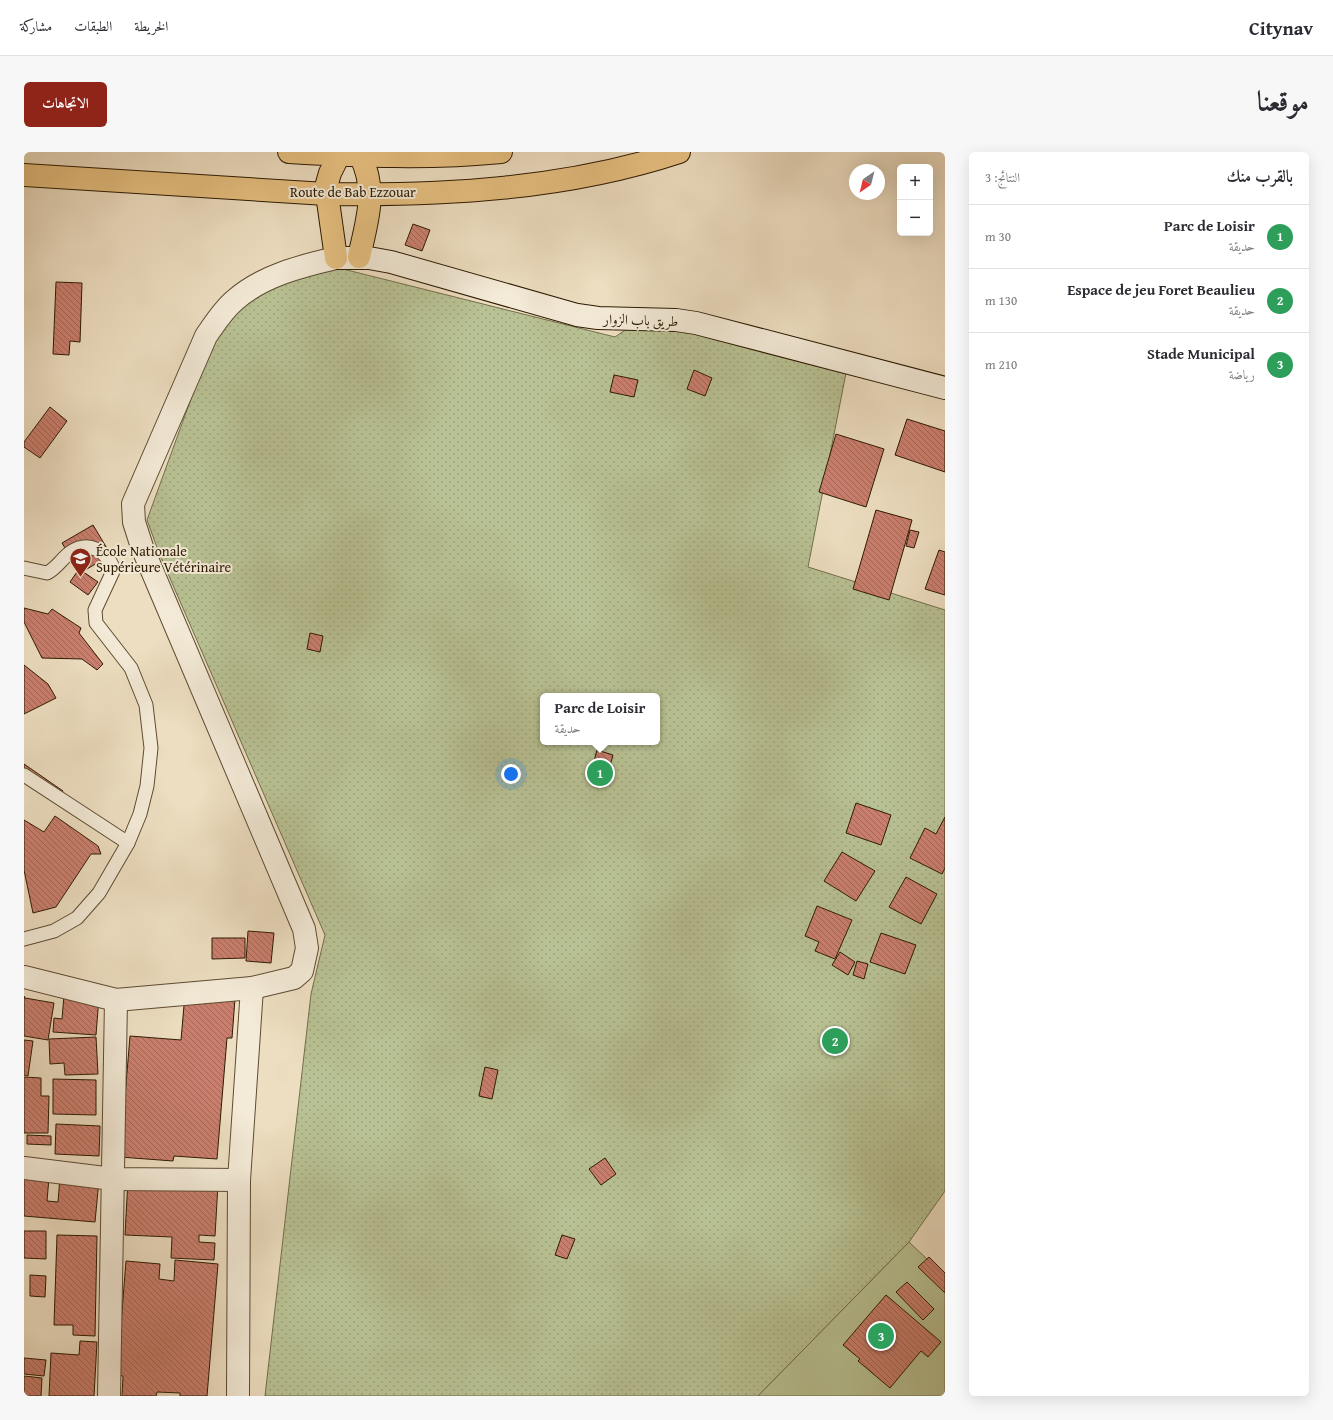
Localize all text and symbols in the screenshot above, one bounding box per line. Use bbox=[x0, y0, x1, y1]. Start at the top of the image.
text: Citynav bbox=[1249, 14, 1313, 42]
text: مشاركة bbox=[20, 16, 52, 36]
text: الطبقات bbox=[74, 16, 112, 36]
text: الخريطة bbox=[134, 16, 168, 36]
text: موقعنا bbox=[1257, 80, 1309, 121]
button: الاتجاهات bbox=[24, 82, 107, 127]
text: بالقرب منك bbox=[1226, 163, 1293, 188]
north arrow bbox=[849, 164, 885, 200]
map controls bbox=[897, 164, 933, 236]
button: + bbox=[897, 164, 933, 200]
text: النتائج: 3 bbox=[985, 168, 1020, 187]
street label: Route de Bab Ezzouar bbox=[290, 182, 416, 202]
button: − bbox=[897, 200, 933, 236]
text: Parc de Loisir bbox=[1164, 215, 1255, 236]
text: 30 m bbox=[985, 227, 1011, 246]
text: 1 bbox=[1277, 227, 1283, 246]
text: حديقة bbox=[1229, 237, 1255, 256]
text: Espace de jeu Foret Beaulieu bbox=[1067, 279, 1255, 300]
text: 130 m bbox=[985, 291, 1017, 310]
text: 2 bbox=[1277, 291, 1283, 310]
text: حديقة bbox=[1229, 301, 1255, 320]
street label: طريق باب الزوار bbox=[601, 309, 679, 331]
text: Stade Municipal bbox=[1147, 343, 1255, 364]
text: 210 m bbox=[985, 355, 1017, 374]
text: 3 bbox=[1277, 355, 1283, 374]
text: رياضة bbox=[1229, 365, 1255, 384]
place label: École Nationale Supérieure Vétérinaire bbox=[96, 541, 232, 577]
school or university icon: École Nationale Supérieure Vétérinaire bbox=[67, 546, 93, 579]
popup bbox=[540, 693, 660, 745]
text: Parc de Loisir bbox=[554, 697, 646, 718]
text: حديقة bbox=[554, 719, 581, 738]
pin: 1 bbox=[587, 758, 613, 788]
your location bbox=[501, 764, 521, 784]
pin: 2 bbox=[822, 1026, 848, 1056]
pin: 3 bbox=[868, 1321, 894, 1351]

